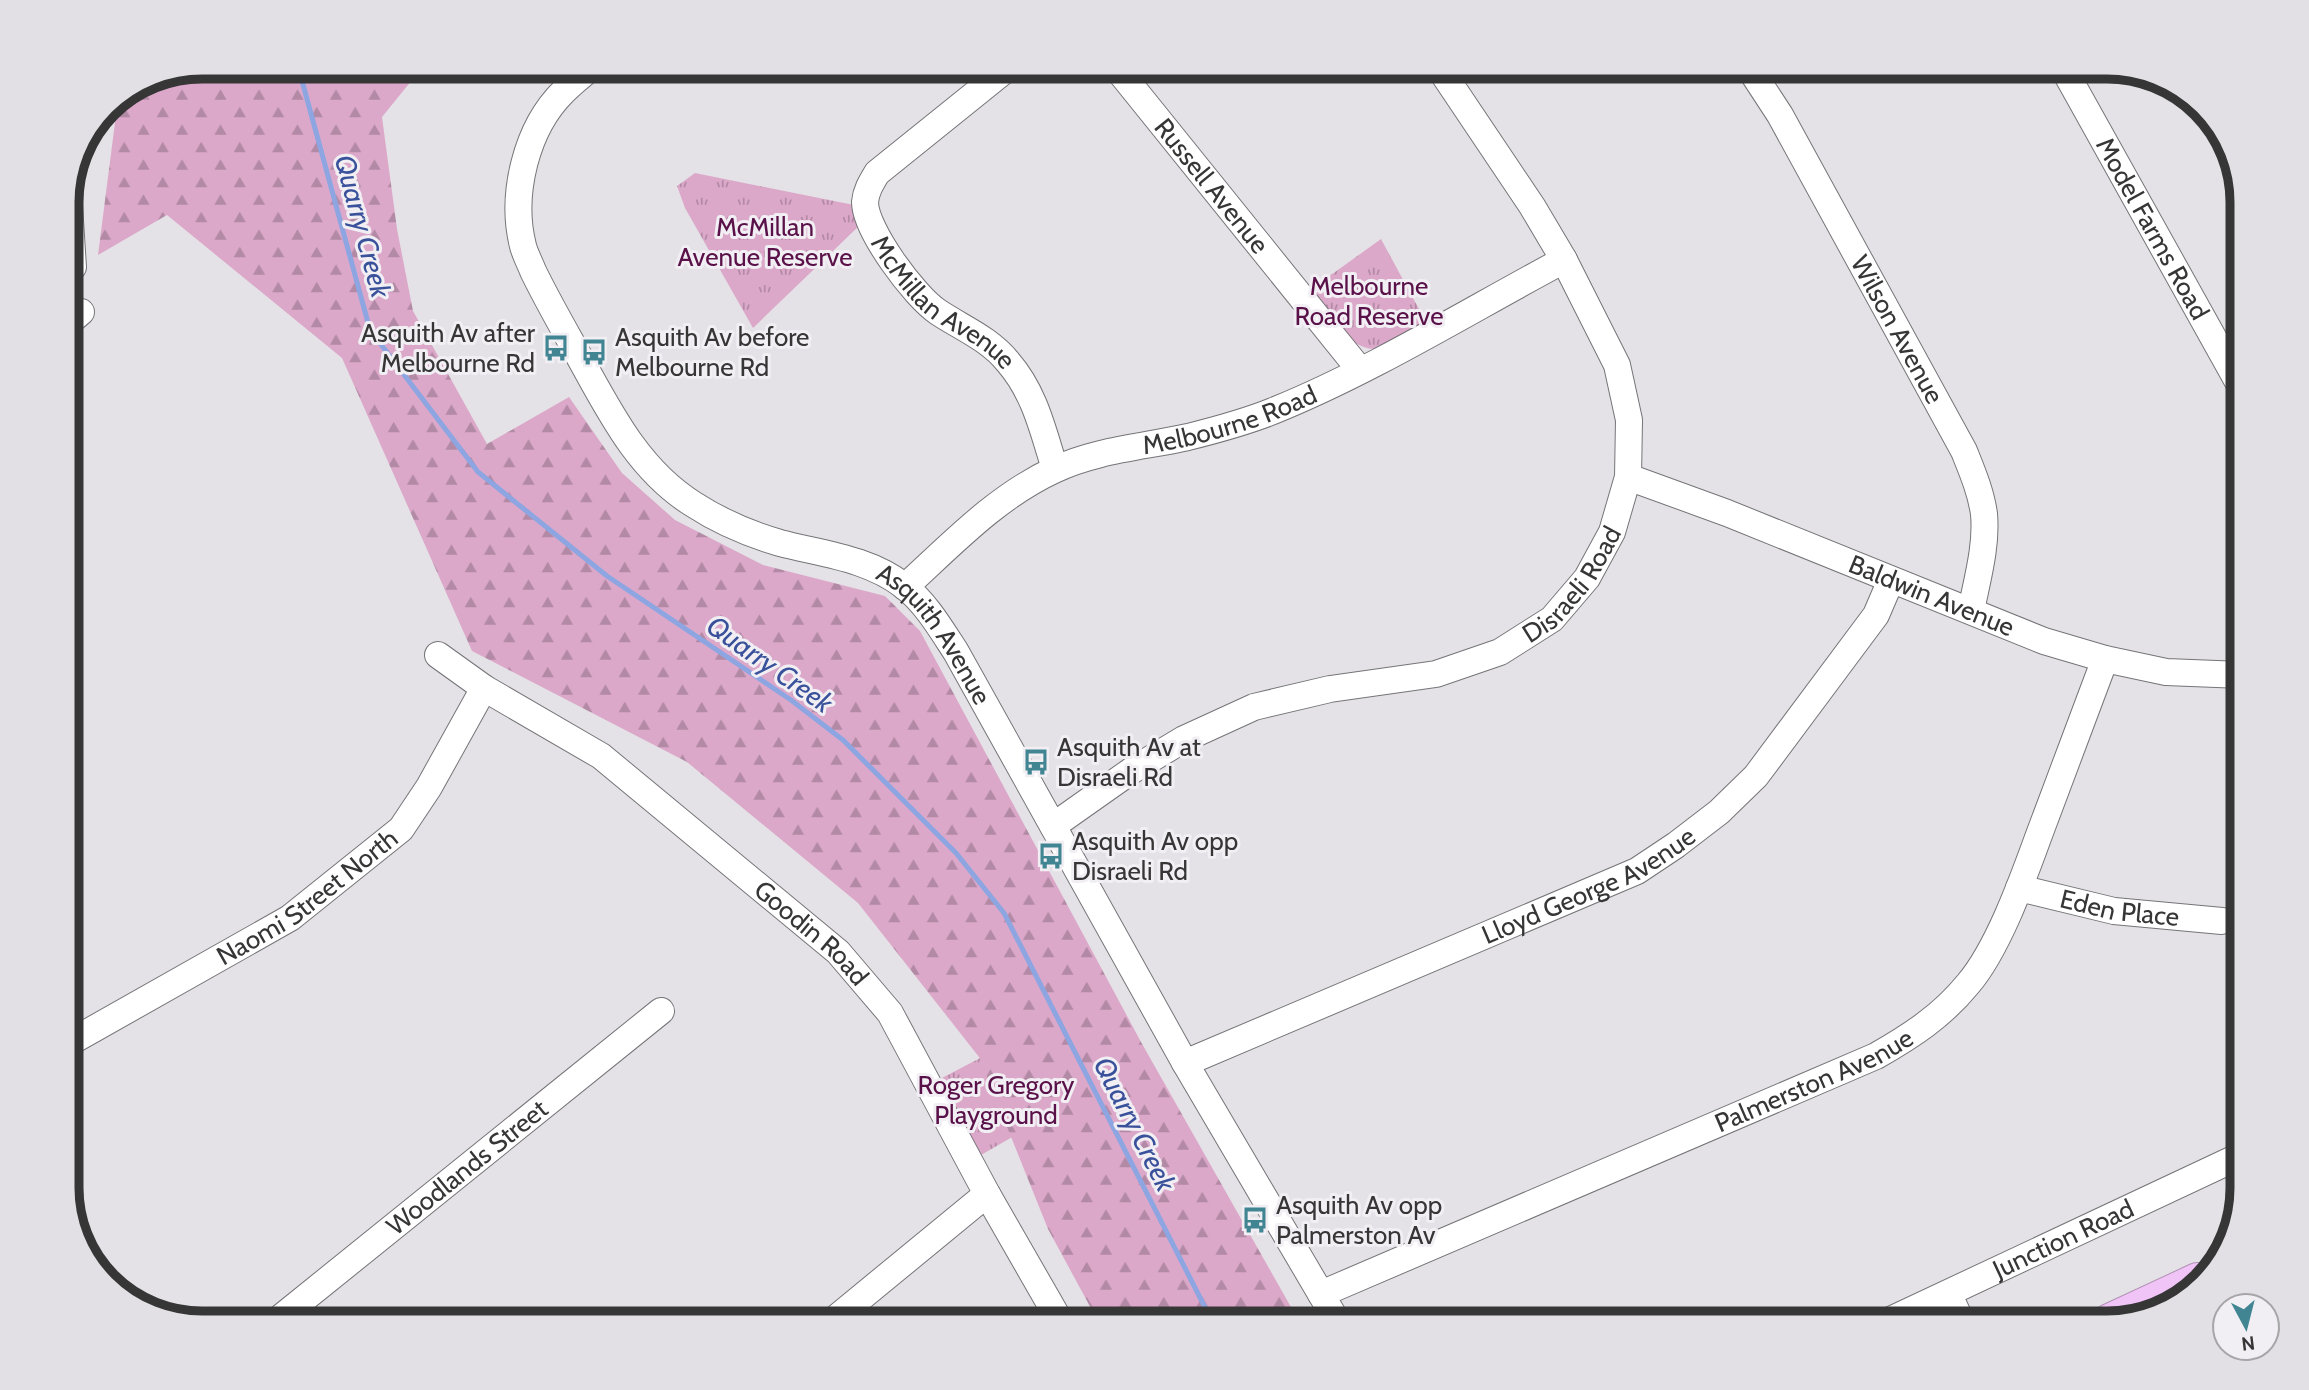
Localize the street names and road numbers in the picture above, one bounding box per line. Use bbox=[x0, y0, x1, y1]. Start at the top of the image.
street label: Russell Avenue bbox=[1148, 112, 1276, 260]
street label: Model Farms Road bbox=[2089, 132, 2216, 325]
street label: McMillan Avenue bbox=[864, 230, 1023, 375]
street label: Wilson Avenue bbox=[1844, 250, 1951, 409]
street label: Melbourne Road bbox=[1140, 378, 1322, 461]
street label: Disraeli Road bbox=[1516, 520, 1628, 650]
street label: Baldwin Avenue bbox=[1844, 548, 2019, 643]
street label: Asquith Avenue bbox=[871, 556, 998, 710]
street label: Lloyd George Avenue bbox=[1477, 820, 1702, 951]
street label: Naomi Street North bbox=[211, 822, 404, 972]
street label: Goodin Road bbox=[748, 873, 875, 992]
street label: Eden Place bbox=[2057, 883, 2181, 933]
street label: Palmerston Avenue bbox=[1710, 1022, 1919, 1139]
street label: Woodlands Street bbox=[380, 1093, 554, 1242]
street label: Junction Road bbox=[1987, 1192, 2139, 1286]

